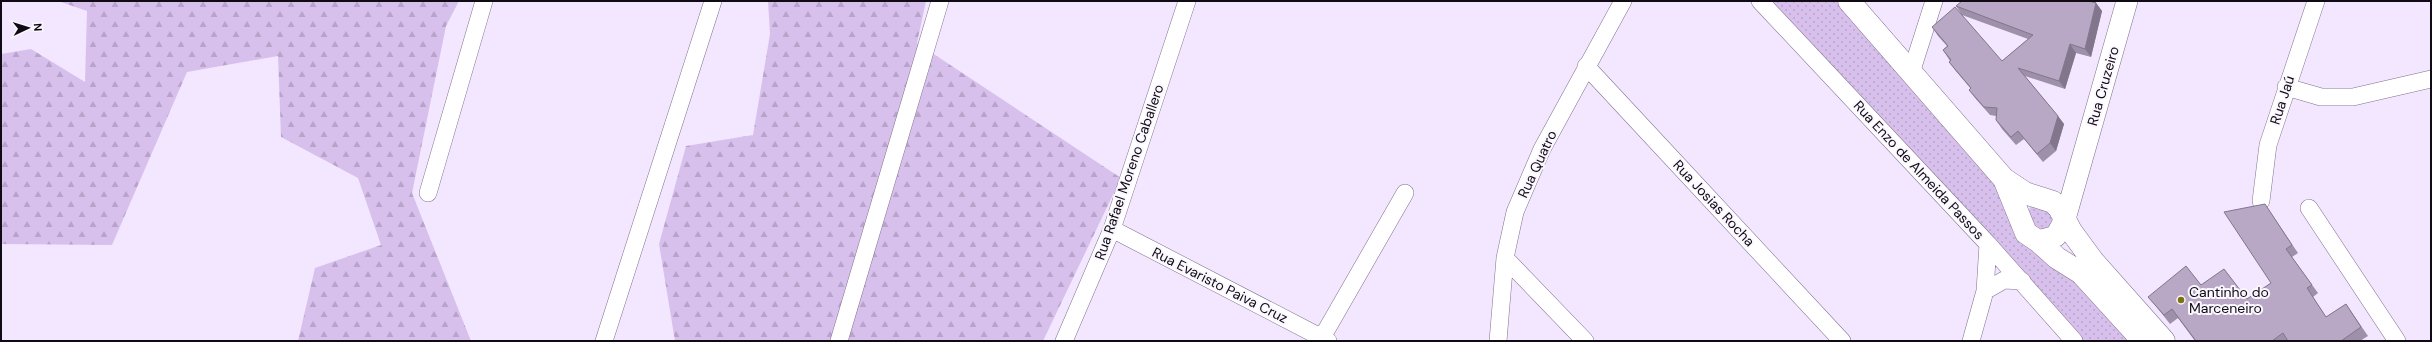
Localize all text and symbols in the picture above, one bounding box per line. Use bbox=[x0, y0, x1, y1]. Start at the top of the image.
north arrow bbox=[8, 8, 48, 48]
text: N bbox=[31, 23, 45, 32]
street label: Rua Cruzeiro bbox=[2083, 44, 2123, 128]
street label: Rua Jaú bbox=[2266, 73, 2298, 127]
street label: Rua Rafael Moreno Caballero bbox=[1090, 82, 1168, 262]
street label: Rua Enzo de Almeida Passos bbox=[1850, 97, 1988, 243]
street label: Rua Quatro bbox=[1513, 127, 1561, 201]
street label: Rua Josias Rocha bbox=[1669, 156, 1759, 250]
street label: Rua Evaristo Paiva Cruz bbox=[1149, 243, 1291, 327]
place label: Cantinho do Marceneiro bbox=[2189, 283, 2269, 317]
marker: Cantinho do Marceneiro bbox=[2176, 295, 2186, 305]

